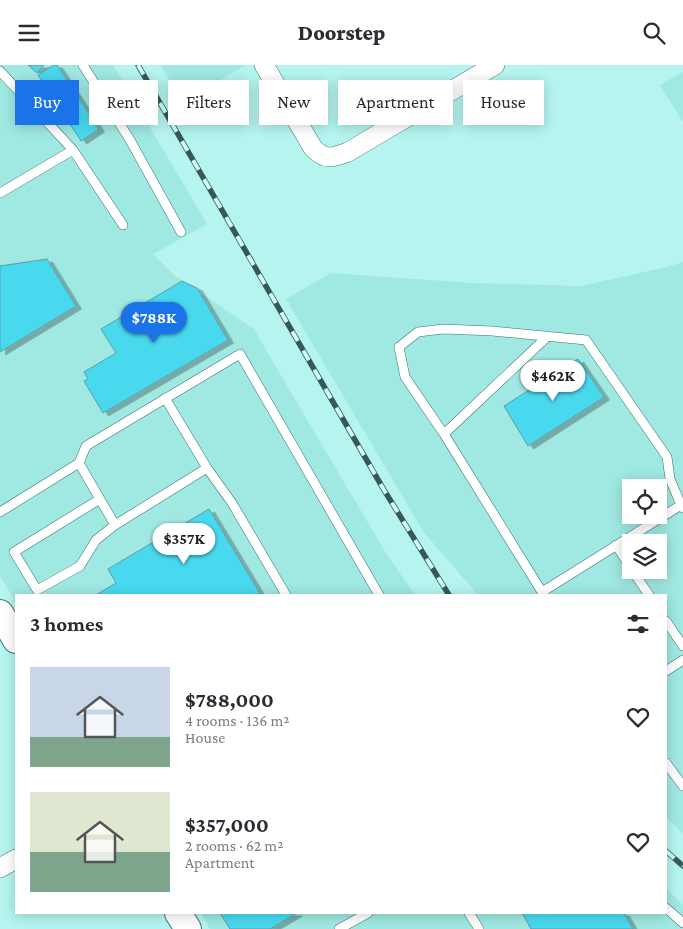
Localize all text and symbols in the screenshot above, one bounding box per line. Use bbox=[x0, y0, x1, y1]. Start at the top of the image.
icon: menu bbox=[15, 19, 43, 47]
icon: search bbox=[640, 19, 668, 47]
text: Doorstep bbox=[298, 20, 385, 45]
chip: Buy bbox=[15, 80, 79, 125]
chip: Rent bbox=[89, 80, 158, 125]
chip: Filters bbox=[168, 80, 249, 125]
chip: New bbox=[259, 80, 328, 125]
chip: Apartment bbox=[338, 80, 453, 125]
chip: House bbox=[463, 80, 544, 125]
pin: $788K bbox=[119, 301, 189, 344]
text: $788K bbox=[132, 309, 176, 326]
pin: $462K bbox=[518, 359, 588, 402]
text: $462K bbox=[531, 367, 575, 384]
map controls bbox=[622, 479, 667, 579]
button: locate bbox=[622, 479, 667, 524]
pin: $357K bbox=[149, 523, 219, 565]
text: $357K bbox=[163, 530, 205, 547]
button: layers bbox=[622, 534, 667, 579]
icon: filters bbox=[624, 610, 652, 638]
text: 3 homes bbox=[30, 612, 103, 636]
icon: home bbox=[70, 687, 130, 747]
text: $788,000 bbox=[185, 688, 274, 712]
icon: heart bbox=[624, 703, 652, 731]
text: 4 rooms · 136 m² bbox=[185, 712, 290, 729]
text: House bbox=[185, 729, 225, 746]
icon: home bbox=[70, 812, 130, 872]
text: $357,000 bbox=[185, 813, 269, 837]
icon: heart bbox=[624, 828, 652, 856]
text: 2 rooms · 62 m² bbox=[185, 837, 283, 854]
text: Apartment bbox=[185, 854, 255, 871]

